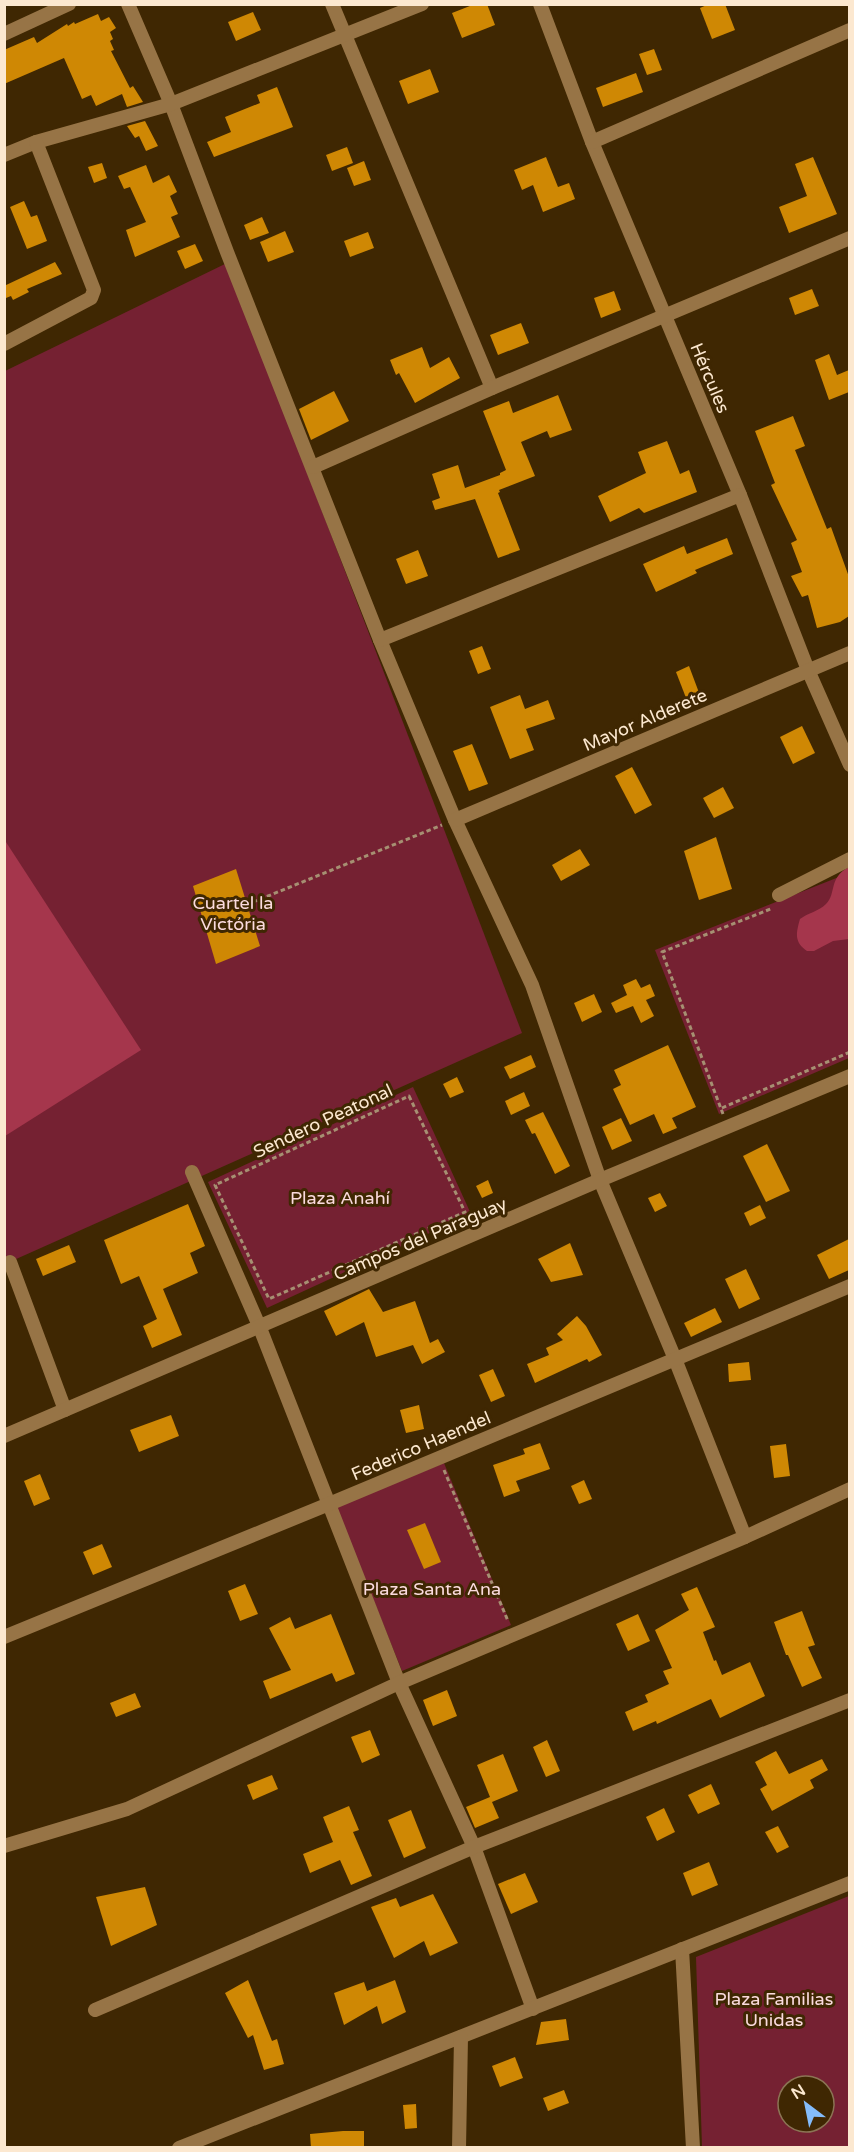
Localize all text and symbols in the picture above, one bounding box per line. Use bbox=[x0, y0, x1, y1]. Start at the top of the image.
street label: Hércules bbox=[685, 340, 735, 416]
street label: Mayor Alderete bbox=[580, 684, 710, 756]
park label: Cuartel la Victória bbox=[193, 892, 273, 935]
street label: Sendero Peatonal bbox=[250, 1079, 396, 1163]
park label: Plaza Anahí bbox=[290, 1187, 391, 1209]
street label: Campos del Paraguay bbox=[330, 1192, 510, 1286]
street label: Federico Haendel bbox=[348, 1407, 494, 1485]
park label: Plaza Santa Ana bbox=[363, 1578, 501, 1600]
park label: Plaza Familias Unidas bbox=[715, 1988, 833, 2031]
north arrow bbox=[776, 2074, 836, 2134]
text: N bbox=[788, 2080, 809, 2104]

